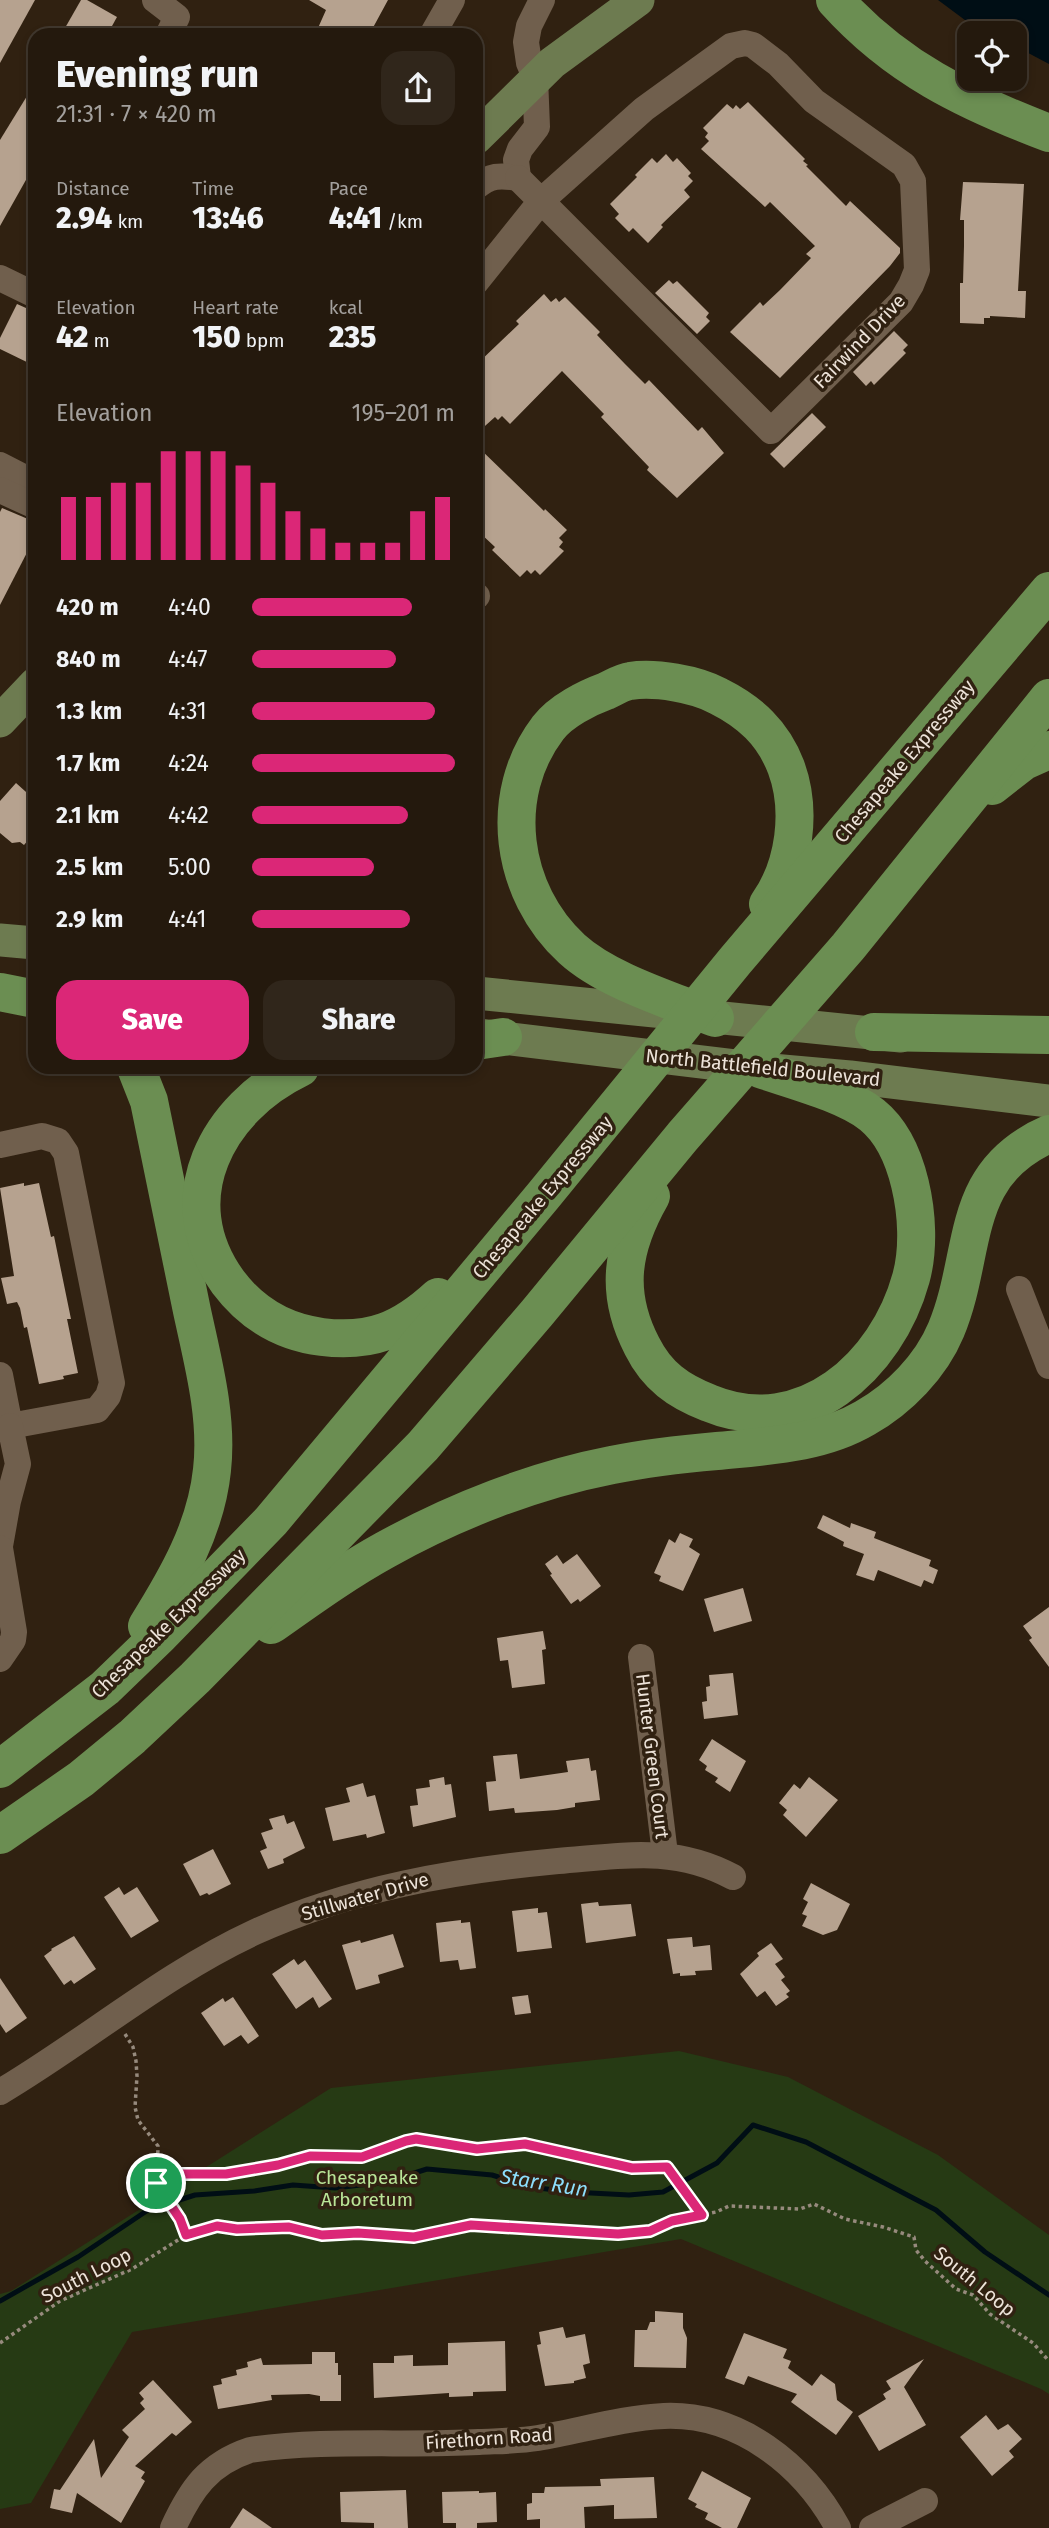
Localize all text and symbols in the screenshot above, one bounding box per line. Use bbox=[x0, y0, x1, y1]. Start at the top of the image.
map controls bbox=[957, 21, 1027, 91]
button: locate bbox=[957, 21, 1027, 91]
text: Evening run bbox=[56, 51, 259, 97]
button: share bbox=[381, 51, 455, 125]
text: 21:31 · 7 × 420 m bbox=[56, 100, 217, 128]
text: Distance bbox=[56, 177, 130, 200]
text: Time bbox=[192, 177, 234, 200]
text: Pace bbox=[329, 177, 368, 200]
text: 2.94 bbox=[56, 200, 112, 236]
text: 13:46 bbox=[192, 200, 264, 236]
text: 4:41 bbox=[329, 200, 382, 236]
text: km bbox=[112, 210, 143, 233]
text: /km bbox=[382, 210, 423, 233]
street label: Fairwind Drive bbox=[809, 289, 910, 393]
text: Elevation bbox=[56, 296, 136, 319]
text: Heart rate bbox=[192, 296, 279, 319]
text: kcal bbox=[329, 296, 363, 319]
text: 42 bbox=[56, 319, 88, 355]
text: 150 bbox=[192, 319, 241, 355]
text: 235 bbox=[329, 319, 376, 355]
text: m bbox=[88, 329, 110, 352]
text: bpm bbox=[241, 329, 285, 352]
text: Elevation bbox=[56, 399, 152, 427]
text: 195–201 m bbox=[351, 399, 455, 427]
text: 420 m bbox=[56, 593, 119, 621]
text: 4:40 bbox=[168, 593, 211, 621]
text: 840 m bbox=[56, 645, 121, 673]
text: 4:47 bbox=[168, 645, 208, 673]
street label: Chesapeake Expressway bbox=[829, 675, 980, 848]
text: 1.3 km bbox=[56, 697, 122, 725]
text: 4:31 bbox=[168, 697, 207, 725]
text: 1.7 km bbox=[56, 749, 121, 777]
text: 4:24 bbox=[168, 749, 209, 777]
text: 2.1 km bbox=[56, 801, 119, 829]
text: 4:42 bbox=[168, 801, 209, 829]
text: 2.5 km bbox=[56, 853, 124, 881]
text: 5:00 bbox=[168, 853, 211, 881]
text: 2.9 km bbox=[56, 905, 123, 933]
text: 4:41 bbox=[168, 905, 207, 933]
button: Save bbox=[56, 980, 249, 1060]
button: Share bbox=[263, 980, 455, 1060]
street label: North Battlefield Boulevard bbox=[644, 1044, 881, 1091]
street label: Chesapeake Expressway bbox=[467, 1111, 618, 1284]
street label: Chesapeake Expressway bbox=[86, 1543, 251, 1703]
street label: Hunter Green Court bbox=[631, 1672, 674, 1840]
street label: Stillwater Drive bbox=[299, 1867, 431, 1926]
pin bbox=[126, 2153, 186, 2213]
water label: Starr Run bbox=[497, 2163, 590, 2203]
icon: arrive bbox=[137, 2164, 175, 2202]
park label: Chesapeake Arboretum bbox=[316, 2166, 418, 2211]
street label: South Loop bbox=[929, 2242, 1020, 2321]
street label: South Loop bbox=[37, 2243, 135, 2308]
street label: Firethorn Road bbox=[425, 2423, 553, 2454]

